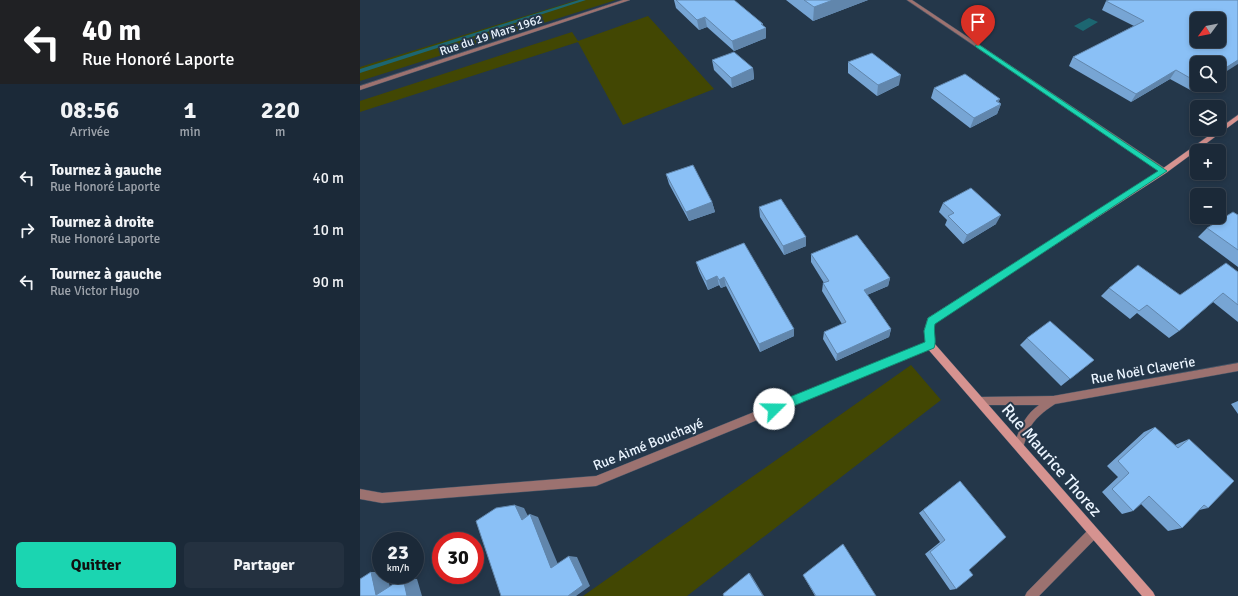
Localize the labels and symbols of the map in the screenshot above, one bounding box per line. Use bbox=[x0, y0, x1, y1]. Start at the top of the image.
pin bbox=[961, 5, 995, 46]
street label: Rue du 19 Mars 1962 bbox=[438, 12, 544, 59]
north arrow bbox=[1190, 12, 1226, 48]
street label: Rue Noël Claverie bbox=[1090, 353, 1197, 388]
position arrow bbox=[753, 388, 795, 430]
street label: Rue Maurice Thorez bbox=[997, 400, 1107, 521]
street label: Rue Aimé Bouchayé bbox=[591, 415, 706, 474]
speed limit sign: 30 bbox=[432, 532, 484, 584]

